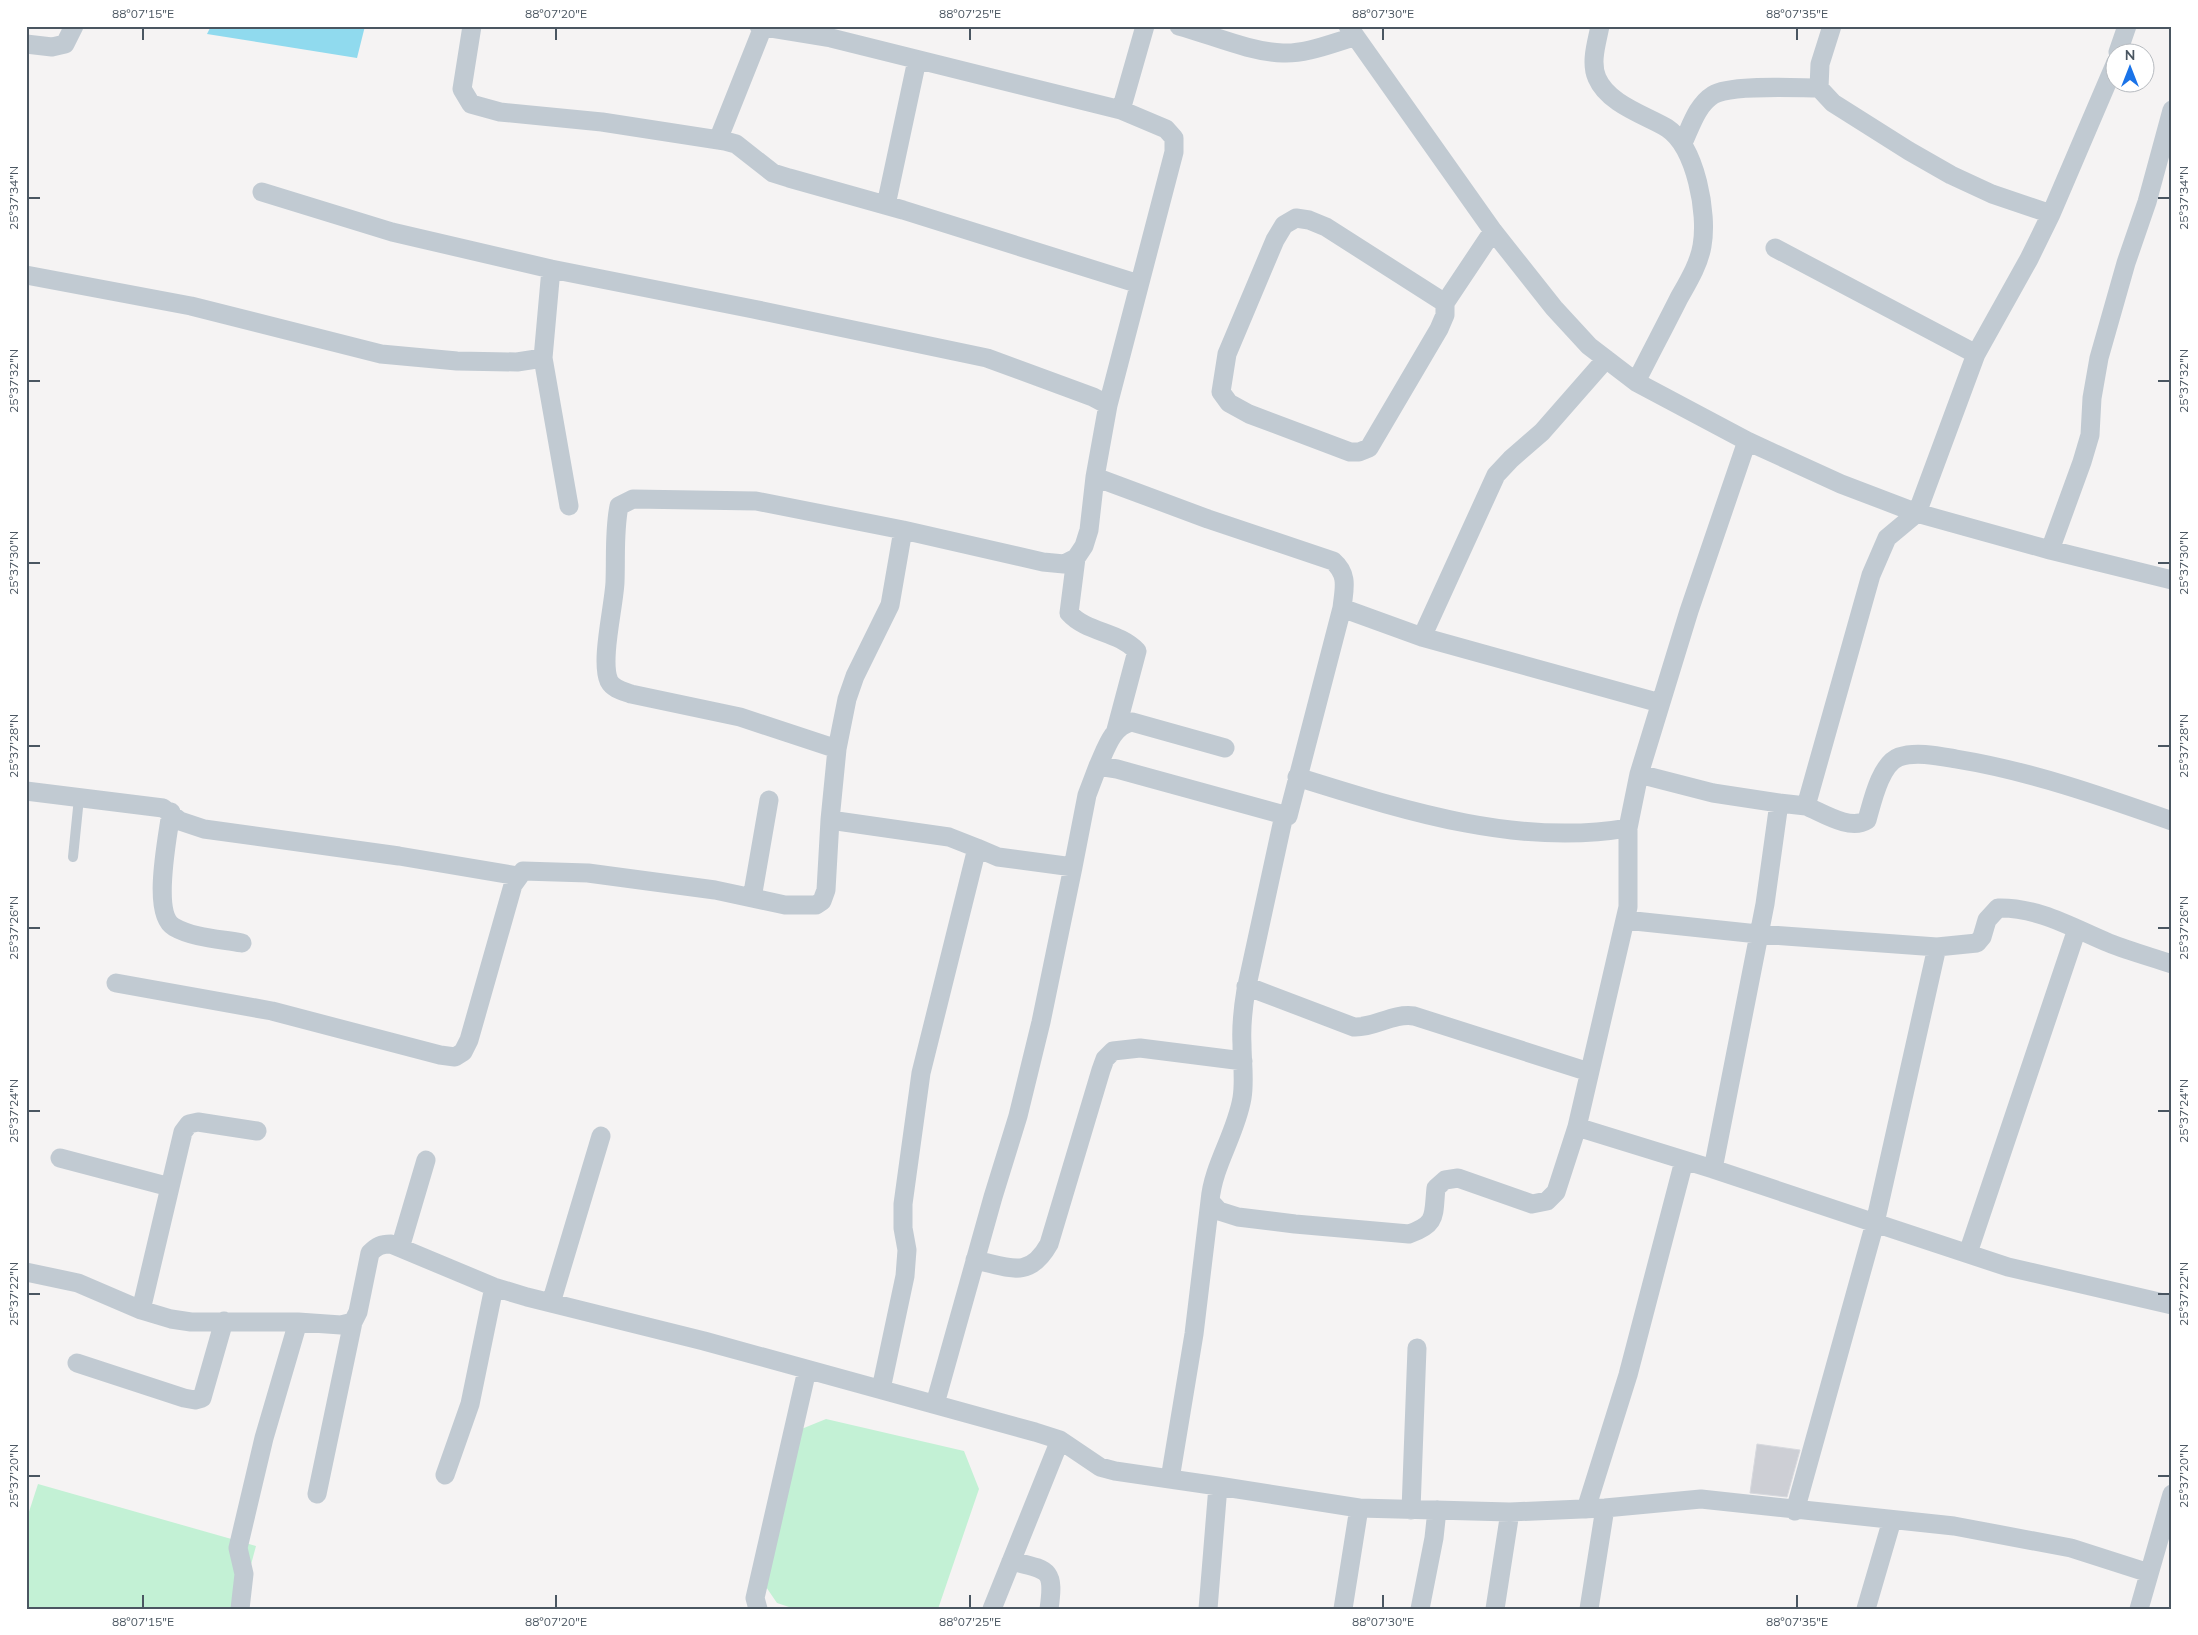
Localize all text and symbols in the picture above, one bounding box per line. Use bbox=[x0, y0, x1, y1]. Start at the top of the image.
text: 88°07'15"E bbox=[112, 6, 174, 21]
text: 88°07'20"E bbox=[525, 6, 587, 21]
text: 88°07'25"E bbox=[939, 6, 1001, 21]
text: 88°07'30"E bbox=[1352, 6, 1414, 21]
text: 88°07'35"E bbox=[1766, 6, 1828, 21]
north arrow bbox=[2106, 42, 2156, 92]
text: N bbox=[2125, 46, 2135, 64]
text: 25°37'34"N bbox=[6, 166, 21, 230]
text: 25°37'34"N bbox=[2176, 166, 2191, 230]
text: 25°37'32"N bbox=[6, 349, 21, 413]
text: 25°37'32"N bbox=[2176, 349, 2191, 413]
text: 25°37'30"N bbox=[6, 531, 21, 595]
text: 25°37'30"N bbox=[2176, 531, 2191, 595]
text: 25°37'28"N bbox=[6, 714, 21, 778]
text: 25°37'28"N bbox=[2176, 714, 2191, 778]
text: 25°37'26"N bbox=[6, 896, 21, 960]
text: 25°37'26"N bbox=[2176, 896, 2191, 960]
text: 25°37'24"N bbox=[6, 1079, 21, 1143]
text: 25°37'24"N bbox=[2176, 1079, 2191, 1143]
text: 25°37'22"N bbox=[6, 1262, 21, 1326]
text: 25°37'22"N bbox=[2176, 1262, 2191, 1326]
text: 25°37'20"N bbox=[6, 1444, 21, 1508]
text: 25°37'20"N bbox=[2176, 1444, 2191, 1508]
text: 88°07'15"E bbox=[112, 1614, 174, 1629]
text: 88°07'20"E bbox=[525, 1614, 587, 1629]
text: 88°07'25"E bbox=[939, 1614, 1001, 1629]
text: 88°07'30"E bbox=[1352, 1614, 1414, 1629]
text: 88°07'35"E bbox=[1766, 1614, 1828, 1629]

